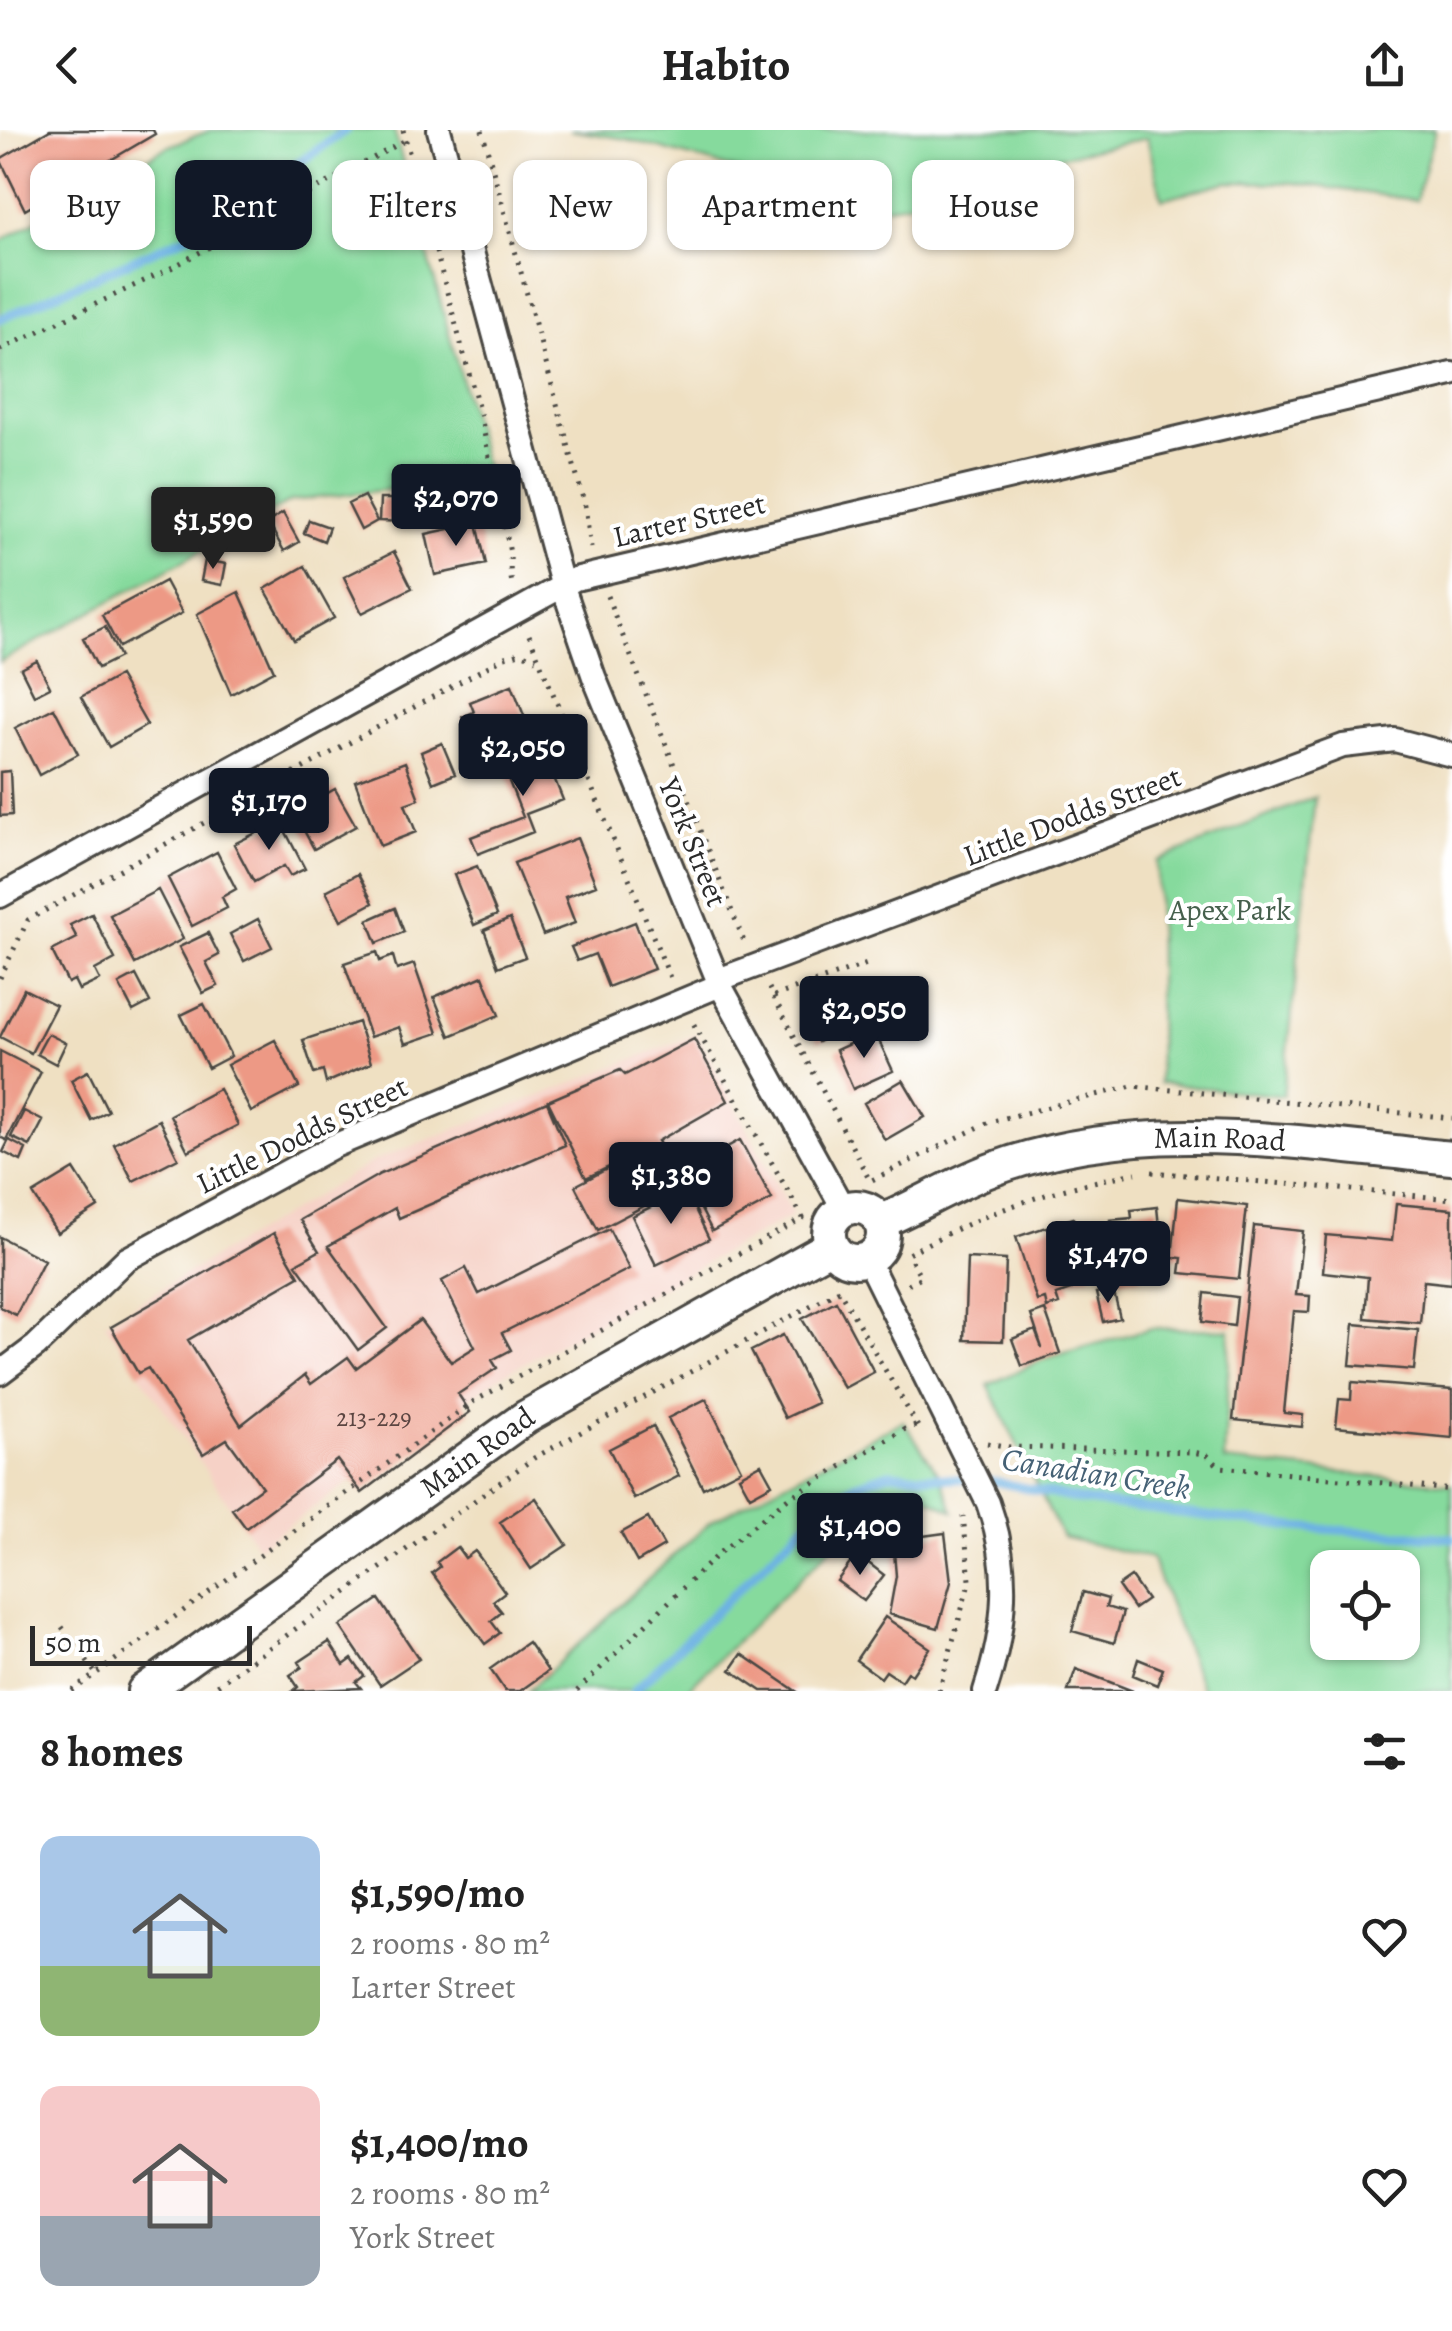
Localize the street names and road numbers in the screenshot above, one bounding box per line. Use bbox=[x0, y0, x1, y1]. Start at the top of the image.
street label: Larter Street bbox=[609, 483, 769, 557]
street label: Little Dodds Street bbox=[957, 756, 1187, 876]
street label: York Street bbox=[649, 771, 737, 913]
street label: Little Dodds Street bbox=[190, 1067, 414, 1203]
street label: Main Road bbox=[1153, 1117, 1288, 1161]
street label: Main Road bbox=[412, 1397, 543, 1507]

